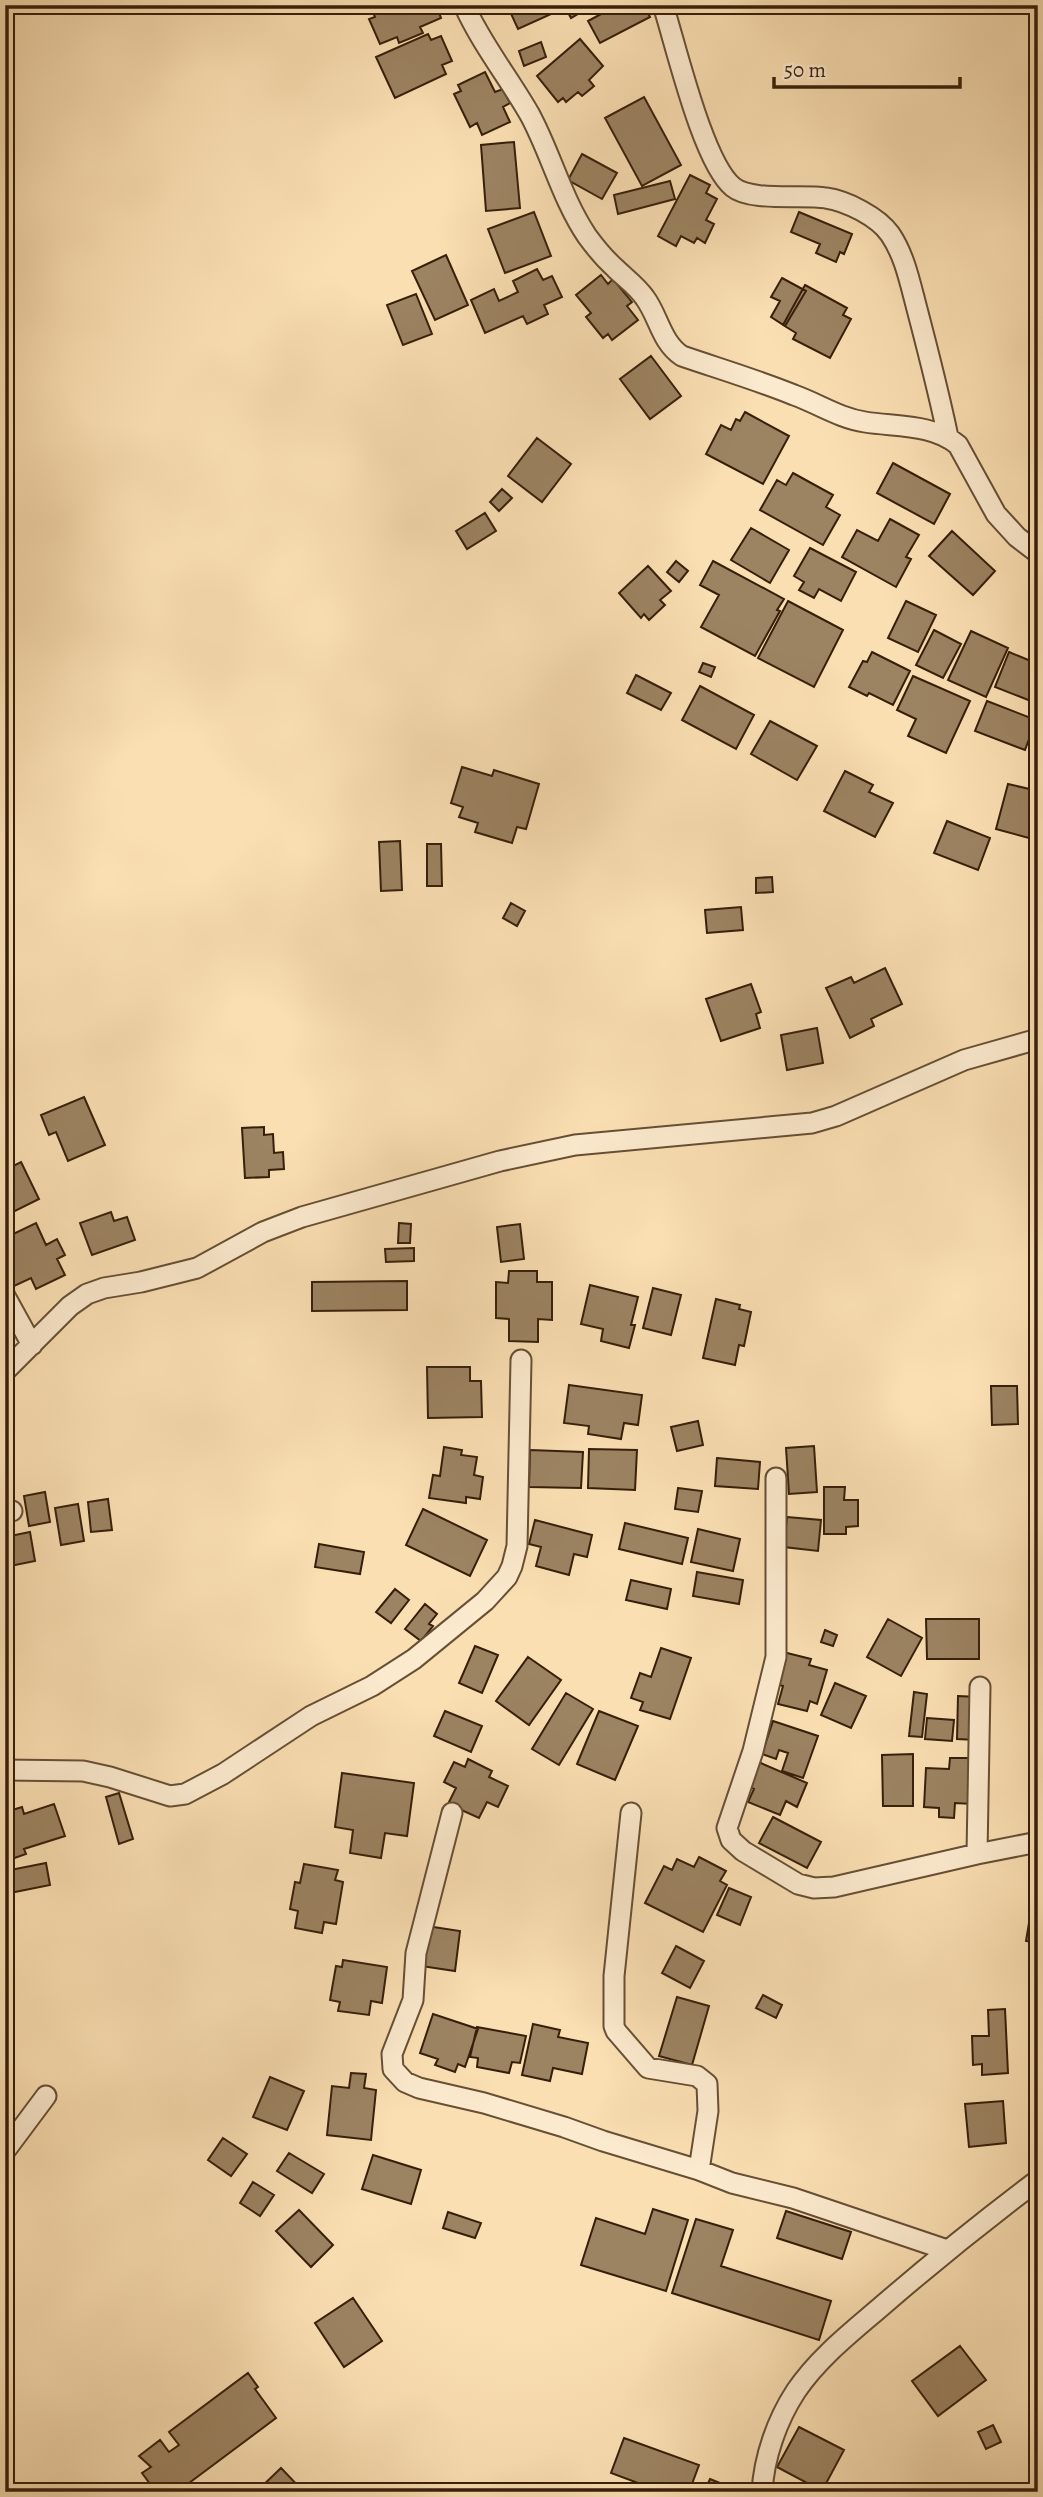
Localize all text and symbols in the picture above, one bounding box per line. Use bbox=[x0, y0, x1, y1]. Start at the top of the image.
scale bar bbox=[774, 46, 959, 90]
text: 50 m bbox=[784, 56, 826, 84]

